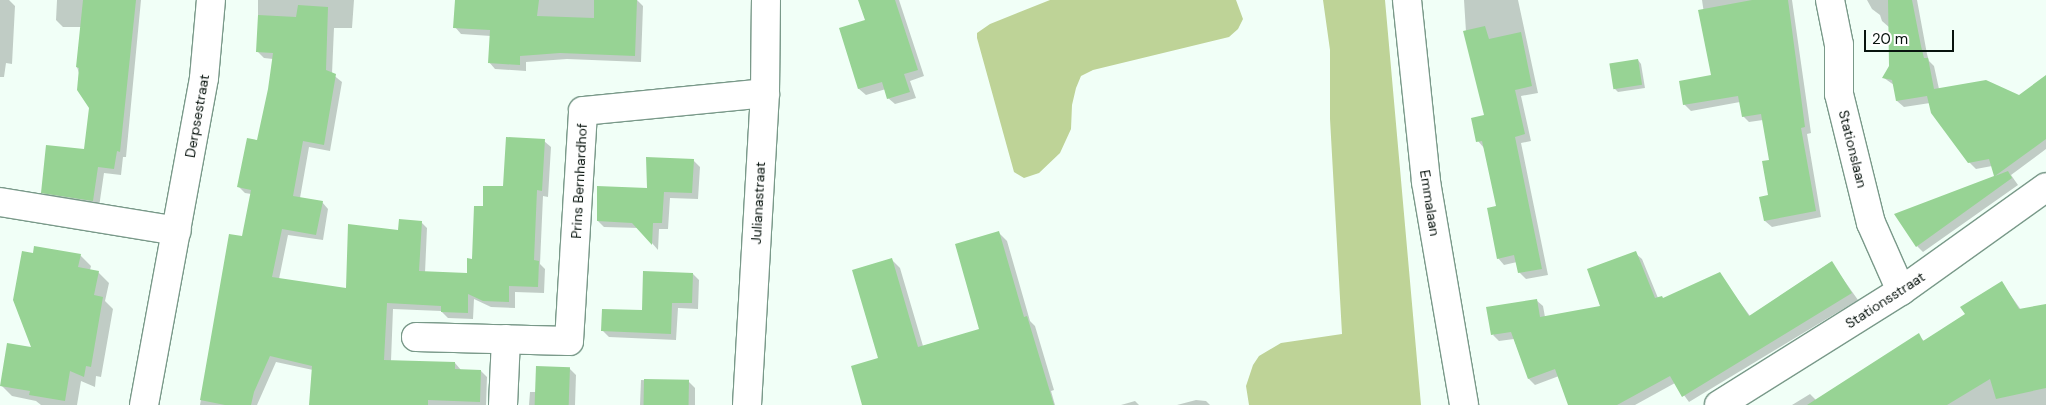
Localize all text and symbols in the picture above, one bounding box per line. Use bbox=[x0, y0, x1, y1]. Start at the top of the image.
scale bar bbox=[1866, 20, 1956, 52]
text: 20 m bbox=[1872, 29, 1908, 49]
street label: Derpsestraat bbox=[181, 73, 213, 159]
street label: Stationslaan bbox=[1835, 108, 1871, 190]
street label: Prins Bernhardhof bbox=[568, 123, 590, 239]
street label: Julianastraat bbox=[747, 161, 769, 245]
street label: Emmalaan bbox=[1416, 169, 1444, 237]
street label: Stationsstraat bbox=[1842, 268, 1928, 332]

